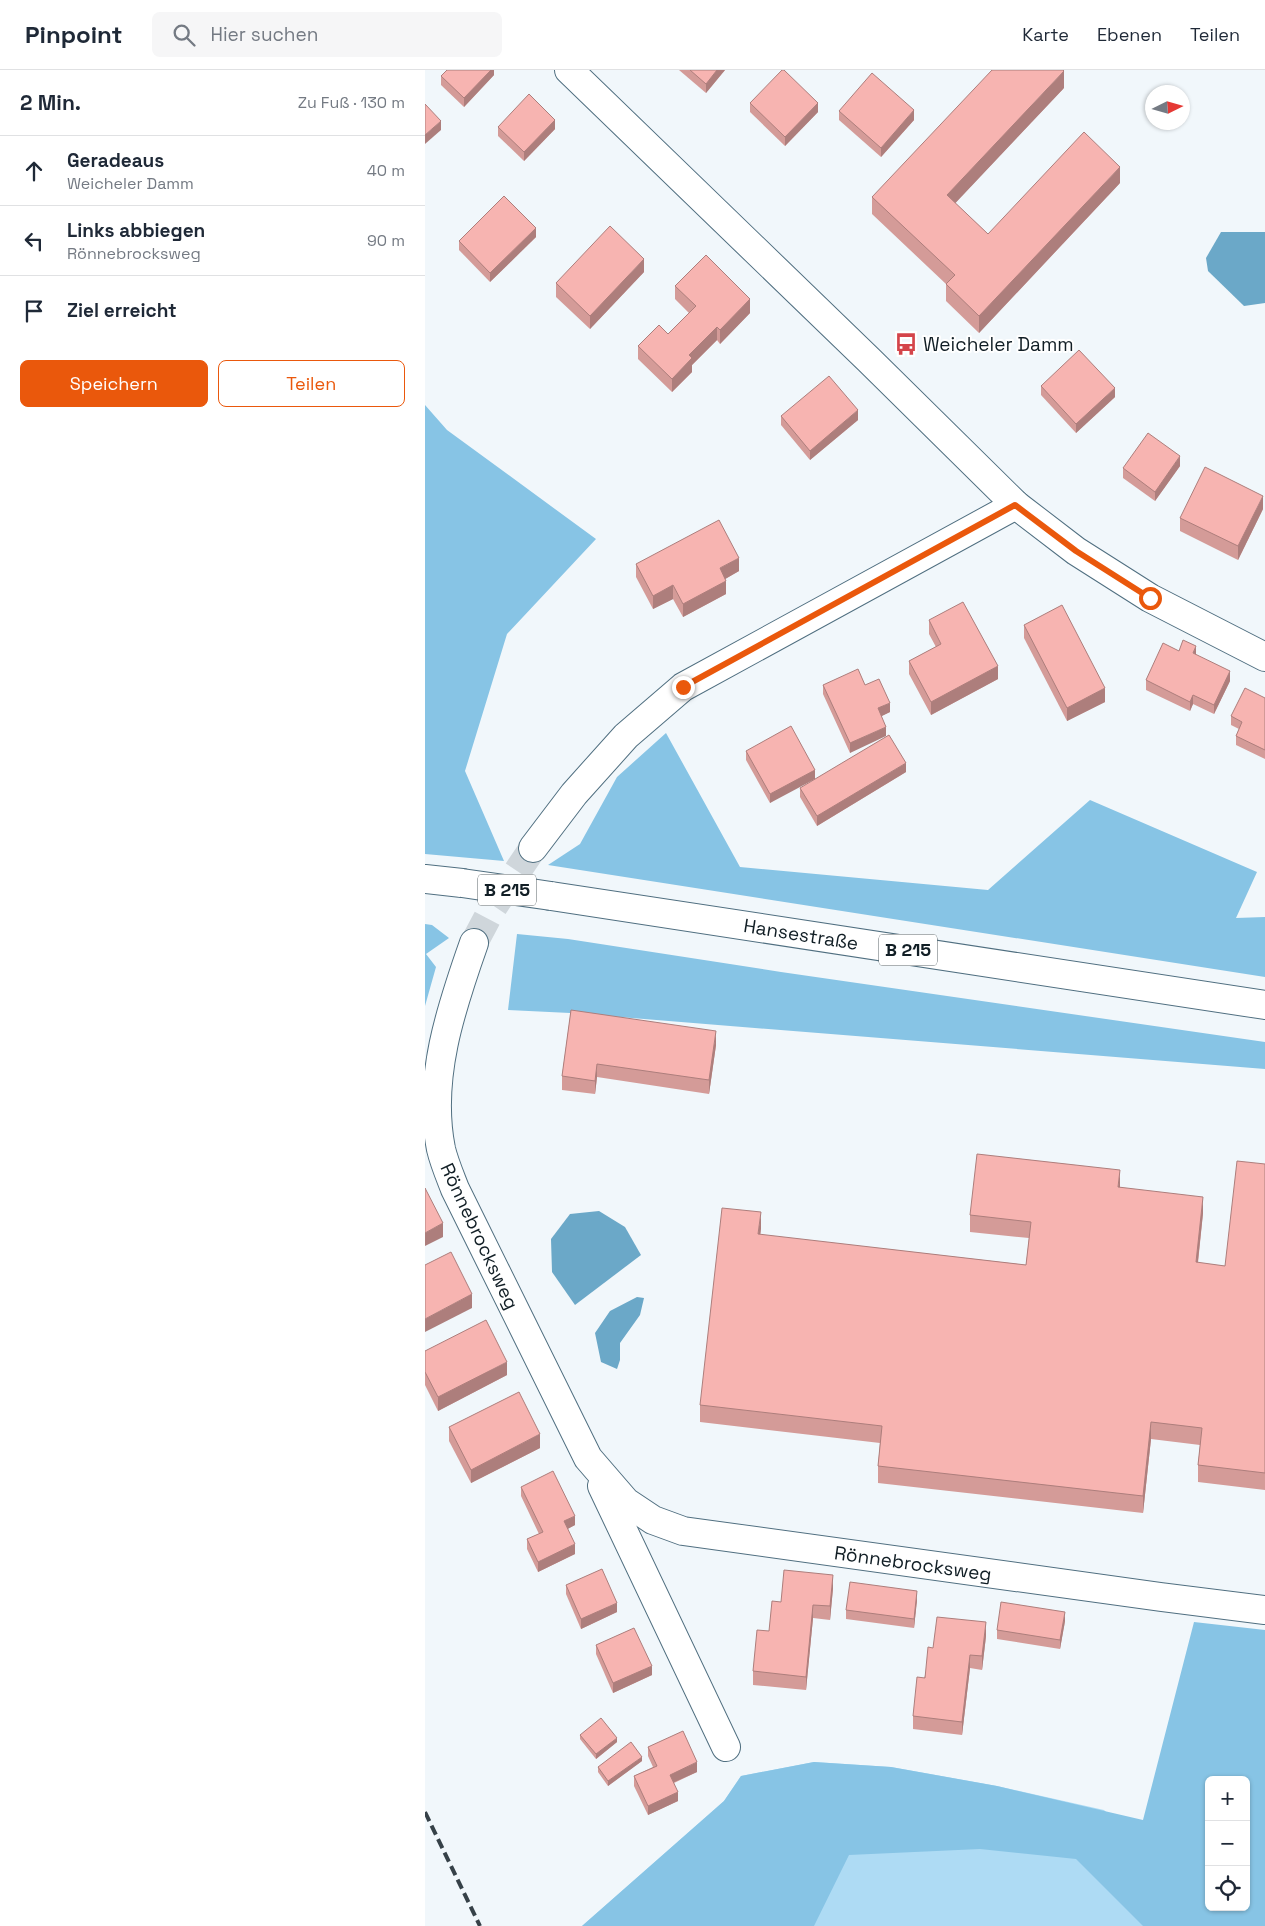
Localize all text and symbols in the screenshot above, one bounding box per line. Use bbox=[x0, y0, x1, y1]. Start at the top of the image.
search box bbox=[152, 12, 502, 57]
text: Pinpoint bbox=[25, 19, 122, 50]
icon: search bbox=[170, 21, 198, 49]
text: Hier suchen bbox=[210, 22, 318, 47]
text: Karte bbox=[1022, 23, 1069, 46]
text: Ebenen bbox=[1097, 23, 1162, 46]
text: Teilen bbox=[1190, 23, 1240, 46]
north arrow bbox=[1145, 85, 1190, 130]
text: 2 Min. bbox=[20, 89, 81, 116]
text: Zu Fuß · 130 m bbox=[298, 92, 405, 113]
text: Geradeaus bbox=[67, 148, 164, 173]
icon: ahead bbox=[20, 157, 48, 185]
text: 40 m bbox=[367, 160, 405, 181]
text: Weicheler Damm bbox=[67, 173, 194, 194]
text: Links abbiegen bbox=[67, 218, 205, 243]
icon: left bbox=[20, 227, 48, 255]
text: 90 m bbox=[367, 230, 405, 251]
text: Rönnebrocksweg bbox=[67, 243, 201, 264]
icon: arrive bbox=[20, 297, 48, 325]
text: Ziel erreicht bbox=[67, 298, 177, 323]
bus stop icon: Weicheler Damm bbox=[893, 331, 919, 357]
place label: Weicheler Damm bbox=[923, 332, 1074, 357]
button: Speichern bbox=[20, 360, 208, 407]
button: Teilen bbox=[218, 360, 405, 407]
route start bbox=[1139, 587, 1162, 610]
route end bbox=[672, 676, 695, 699]
road number: B 215 bbox=[478, 874, 536, 906]
street label: Hansestraße bbox=[742, 913, 860, 956]
road number: B 215 bbox=[879, 934, 937, 966]
street label: Rönnebrocksweg bbox=[435, 1159, 524, 1313]
street label: Rönnebrocksweg bbox=[833, 1540, 993, 1587]
map controls bbox=[1205, 1776, 1250, 1911]
button: + bbox=[1205, 1776, 1250, 1821]
button: − bbox=[1205, 1821, 1250, 1866]
button: locate bbox=[1205, 1866, 1250, 1911]

